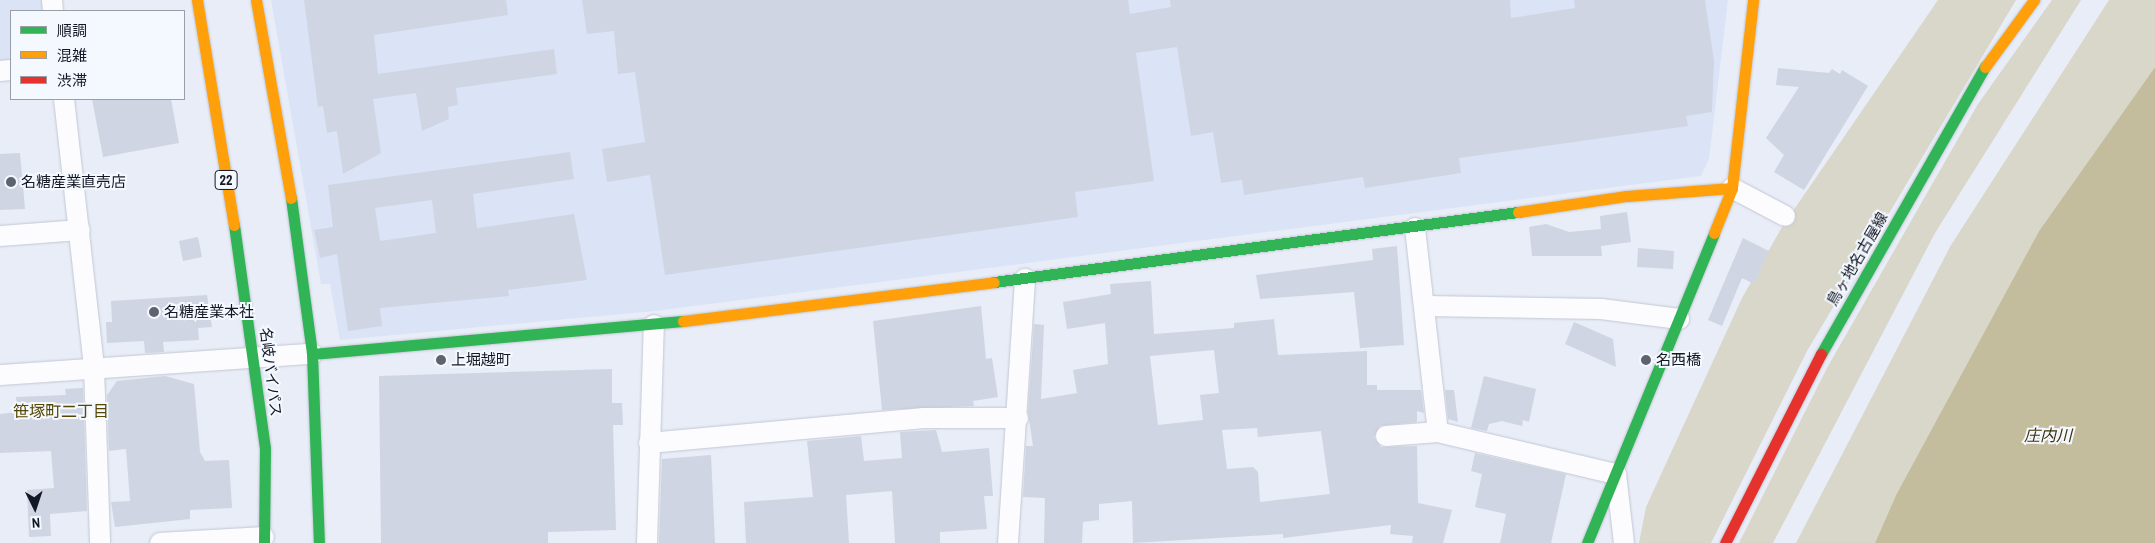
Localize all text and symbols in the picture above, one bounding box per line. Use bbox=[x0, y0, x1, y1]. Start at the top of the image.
legend bbox=[10, 10, 185, 100]
text: 順調 bbox=[57, 20, 87, 41]
text: 混雑 bbox=[57, 45, 87, 66]
text: 渋滞 bbox=[57, 70, 87, 91]
road number: 22 bbox=[214, 168, 238, 192]
place label: 名糖産業直売店 bbox=[21, 173, 126, 191]
marker: 名糖産業直売店 bbox=[5, 176, 17, 188]
street label: 鳥ヶ地名古屋線 bbox=[1823, 209, 1891, 309]
place label: 名糖産業本社 bbox=[164, 303, 254, 321]
marker: 名糖産業本社 bbox=[148, 306, 160, 318]
street label: 名岐バイパス bbox=[257, 326, 285, 418]
place label: 上堀越町 bbox=[451, 351, 511, 369]
place label: 名西橋 bbox=[1656, 351, 1701, 369]
marker: 上堀越町 bbox=[435, 354, 447, 366]
marker: 名西橋 bbox=[1640, 354, 1652, 366]
district label: 笹塚町二丁目 bbox=[13, 401, 109, 421]
water label: 庄内川 bbox=[2024, 425, 2072, 445]
north arrow bbox=[10, 483, 60, 533]
text: N bbox=[31, 514, 41, 532]

